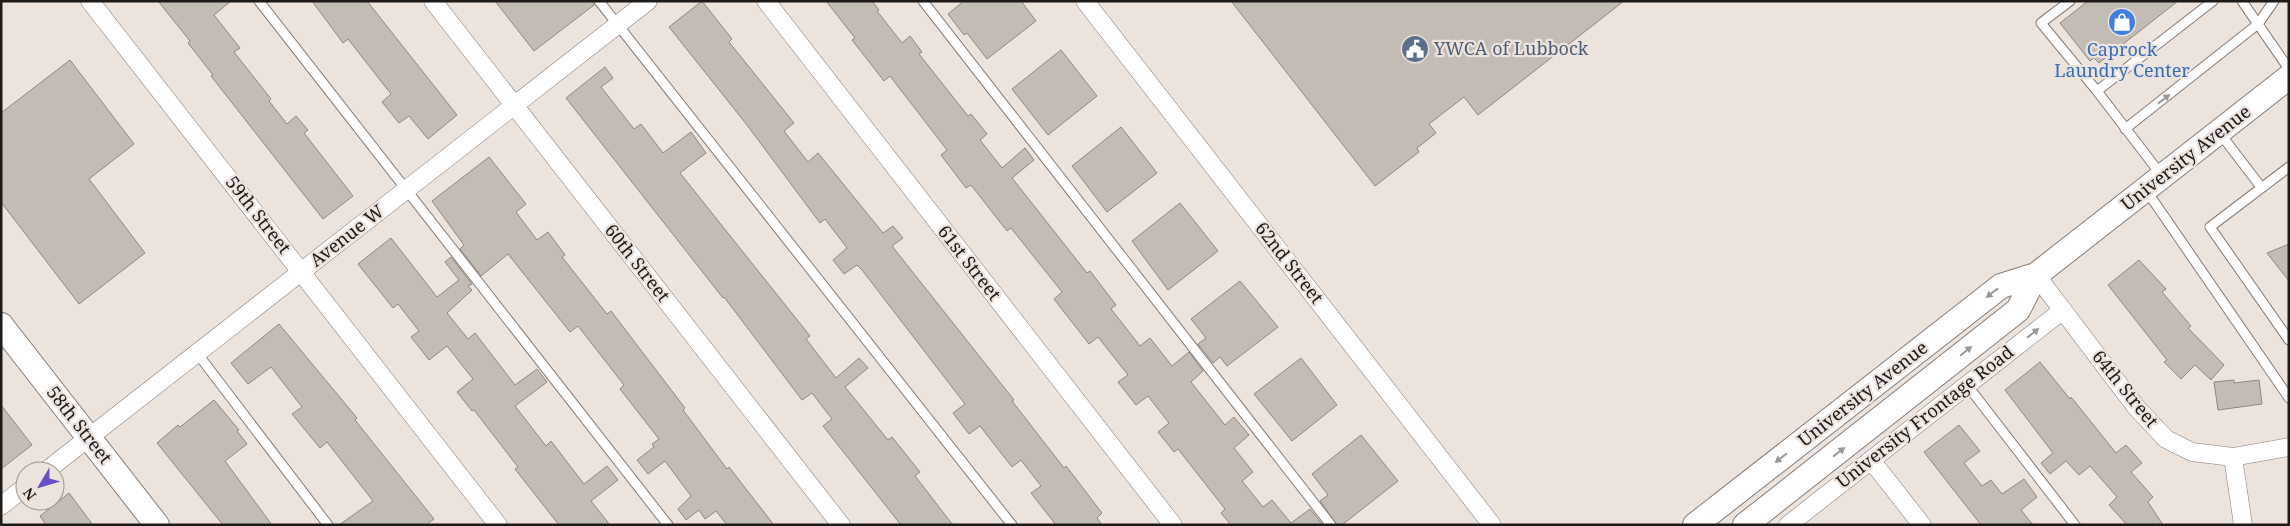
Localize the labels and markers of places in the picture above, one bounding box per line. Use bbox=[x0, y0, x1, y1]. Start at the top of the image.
shop icon: Caprock Laundry Center bbox=[2107, 7, 2137, 37]
public building icon: YWCA of Lubbock bbox=[1400, 34, 1430, 64]
place label: YWCA of Lubbock bbox=[1433, 36, 1589, 60]
place label: Caprock Laundry Center bbox=[2054, 37, 2190, 82]

